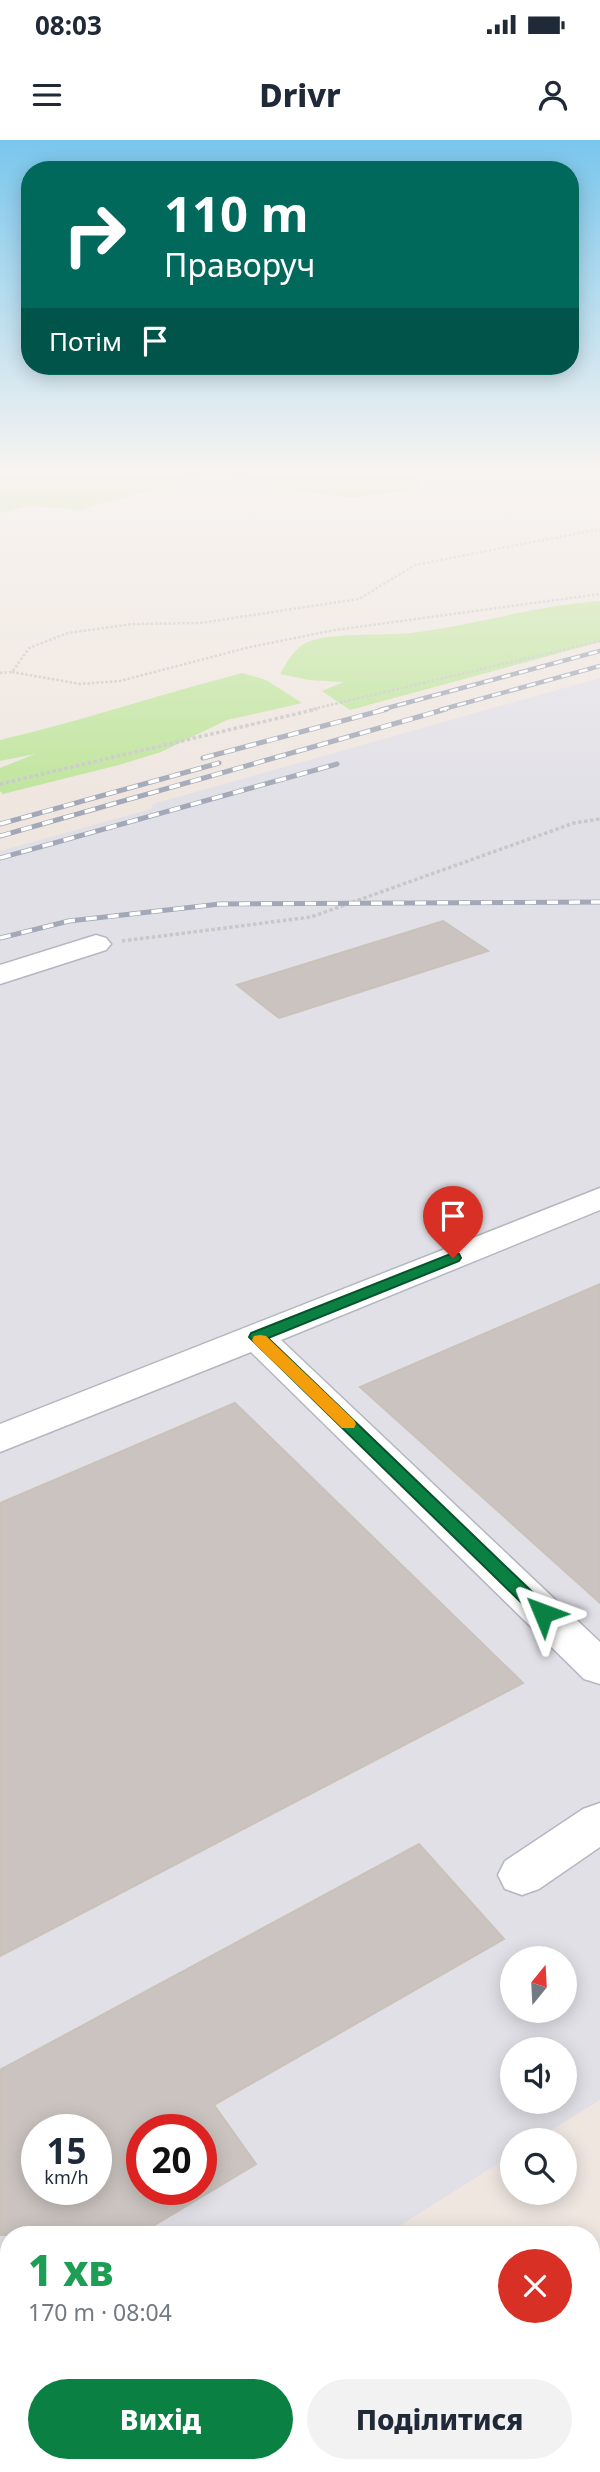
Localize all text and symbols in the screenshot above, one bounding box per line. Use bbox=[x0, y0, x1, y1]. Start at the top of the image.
text: 08:03 bbox=[35, 7, 102, 43]
text: Drivr bbox=[259, 73, 341, 116]
icon: menu bbox=[28, 76, 66, 114]
icon: person bbox=[534, 76, 572, 114]
text: 110 m bbox=[164, 180, 309, 246]
icon: right bbox=[49, 189, 140, 280]
text: Праворуч bbox=[164, 243, 315, 286]
icon: arrive bbox=[136, 322, 174, 360]
text: Потім bbox=[49, 323, 122, 359]
pin bbox=[423, 1186, 483, 1258]
icon: arrive bbox=[434, 1197, 472, 1235]
position arrow bbox=[506, 1576, 580, 1650]
north arrow bbox=[500, 1946, 578, 2023]
map controls bbox=[500, 1946, 577, 2205]
button: sound bbox=[500, 2037, 577, 2114]
speed limit sign: 20 bbox=[126, 2114, 217, 2205]
text: 15 bbox=[46, 2127, 87, 2174]
button: search bbox=[500, 2128, 577, 2205]
text: km/h bbox=[44, 2165, 89, 2189]
text: 1 хв bbox=[28, 2241, 114, 2298]
button: close bbox=[498, 2249, 572, 2323]
text: 170 m · 08:04 bbox=[28, 2296, 172, 2328]
button: Вихід bbox=[28, 2379, 293, 2459]
button: Поділитися bbox=[307, 2379, 572, 2459]

